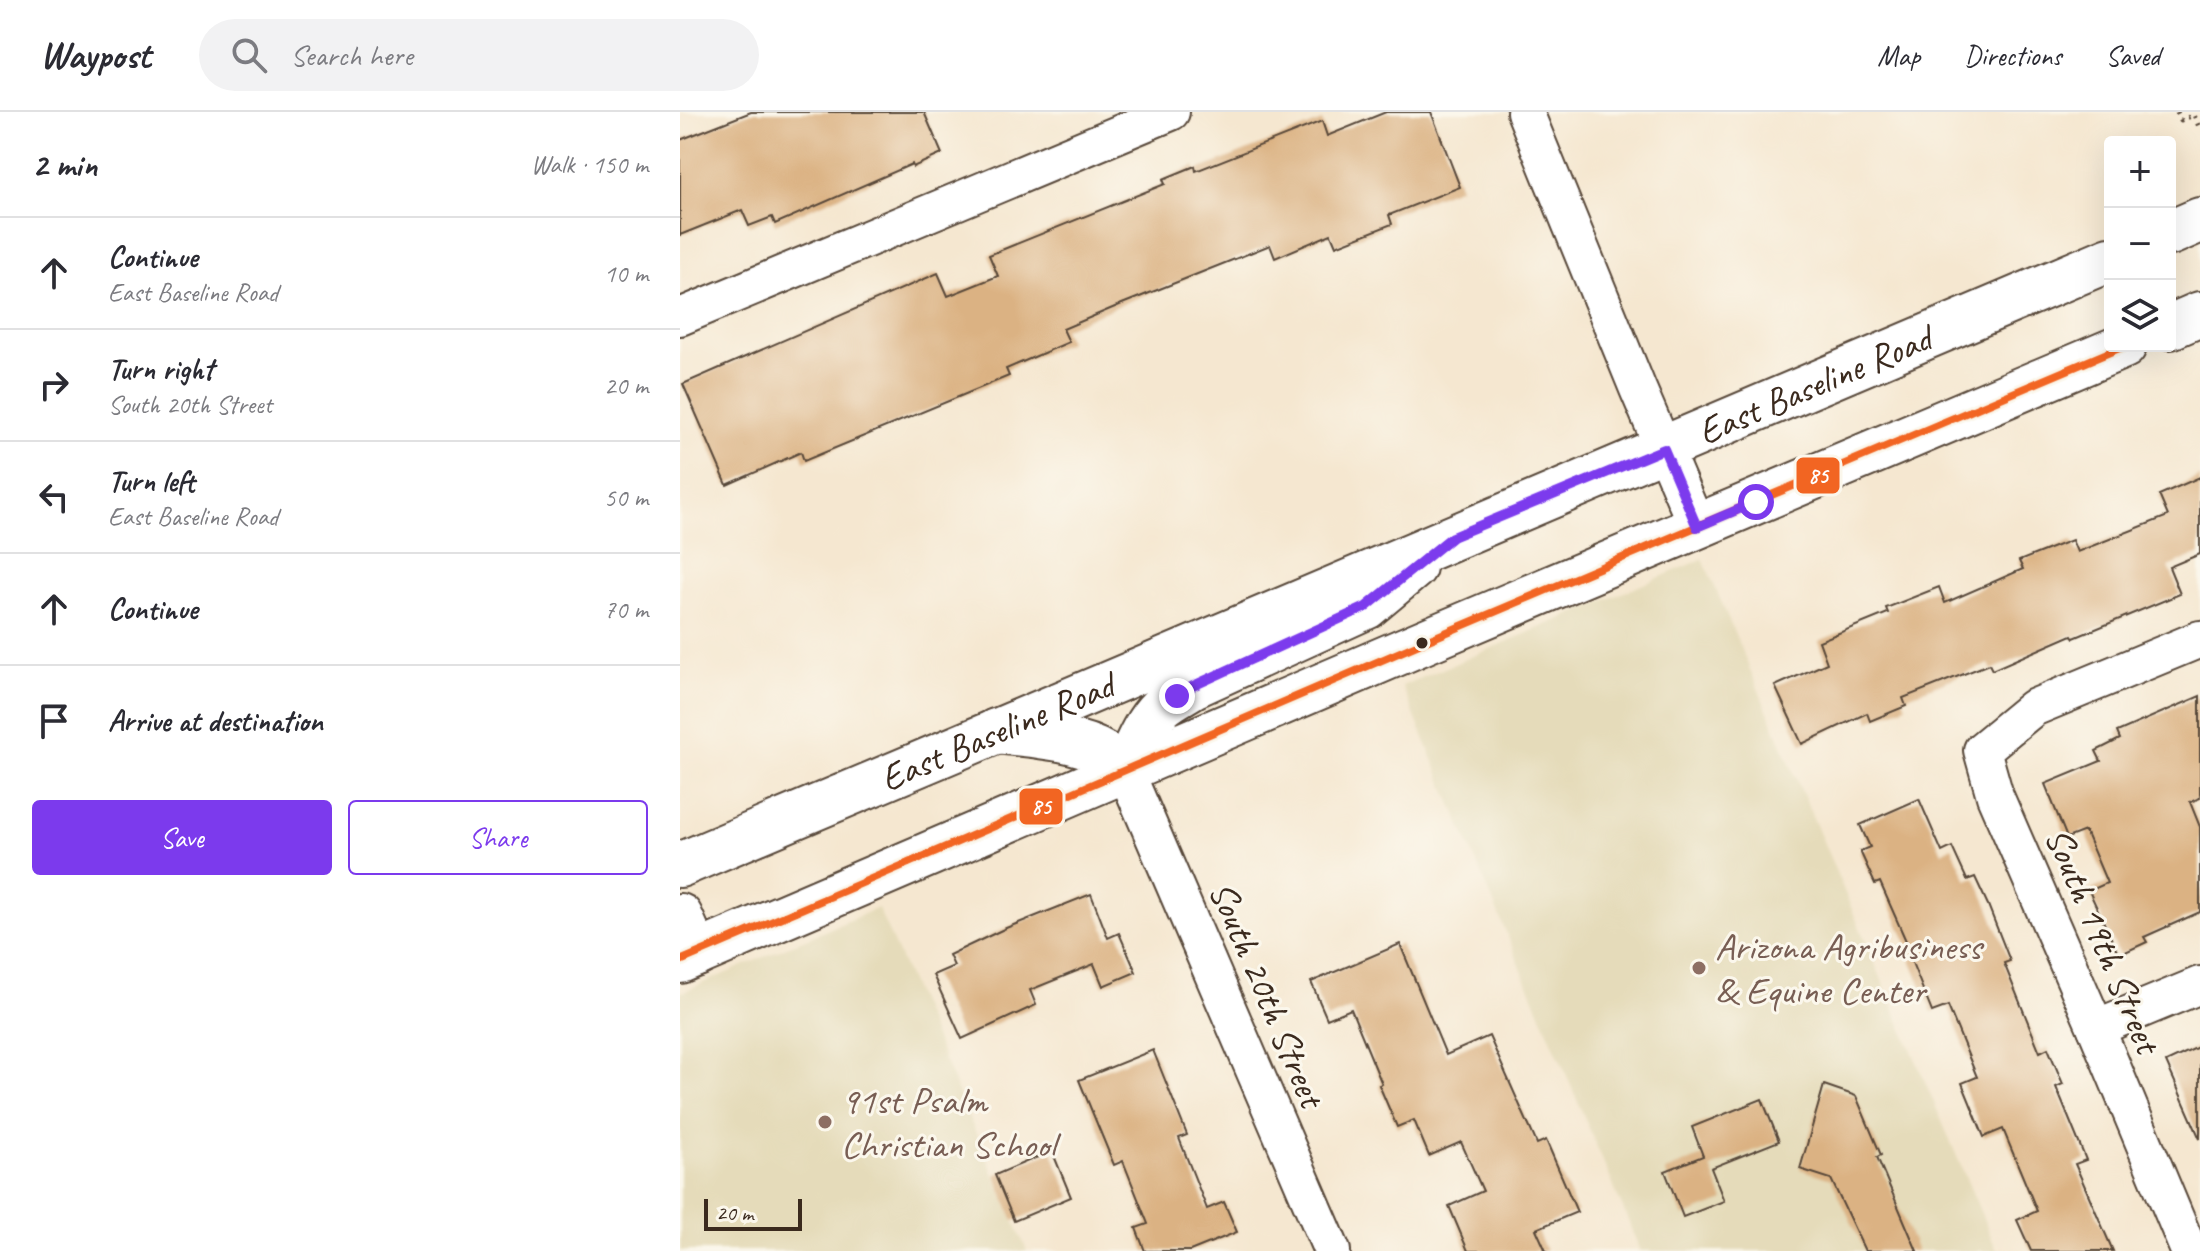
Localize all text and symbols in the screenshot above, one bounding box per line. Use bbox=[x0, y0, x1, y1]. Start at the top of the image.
search box bbox=[199, 19, 759, 91]
text: Waypost bbox=[40, 32, 151, 79]
icon: search bbox=[227, 33, 271, 77]
text: Search here bbox=[291, 36, 413, 74]
text: Map bbox=[1877, 38, 1920, 73]
text: Directions bbox=[1964, 38, 2062, 73]
text: Saved bbox=[2106, 38, 2160, 73]
map controls bbox=[2104, 136, 2176, 352]
button: + bbox=[2104, 136, 2176, 208]
text: 2 min bbox=[32, 143, 97, 186]
text: Walk · 150 m bbox=[531, 148, 648, 181]
button: − bbox=[2104, 208, 2176, 280]
text: Continue bbox=[108, 238, 198, 276]
icon: ahead bbox=[32, 251, 76, 295]
text: 10 m bbox=[604, 257, 648, 290]
text: East Baseline Road bbox=[108, 276, 278, 309]
button: layers bbox=[2104, 280, 2176, 352]
street label: East Baseline Road bbox=[1691, 312, 1943, 455]
text: Turn right bbox=[108, 350, 213, 388]
icon: right bbox=[32, 363, 76, 407]
text: 20 m bbox=[604, 369, 648, 402]
text: South 20th Street bbox=[108, 388, 272, 421]
line badge: 85 bbox=[1795, 456, 1841, 495]
text: Turn left bbox=[108, 462, 195, 500]
text: 85 bbox=[1808, 462, 1830, 490]
icon: left bbox=[32, 475, 76, 519]
text: 50 m bbox=[604, 481, 648, 514]
route start bbox=[1738, 484, 1774, 520]
text: East Baseline Road bbox=[108, 500, 278, 533]
icon: ahead bbox=[32, 587, 76, 631]
text: Continue bbox=[108, 590, 198, 628]
text: 70 m bbox=[604, 593, 648, 626]
unlabelled marker bbox=[1414, 635, 1430, 651]
street label: East Baseline Road bbox=[873, 659, 1125, 801]
route end bbox=[1159, 678, 1195, 714]
icon: arrive bbox=[32, 699, 76, 743]
text: Arrive at destination bbox=[108, 702, 323, 740]
line badge: 85 bbox=[1018, 787, 1064, 826]
text: 85 bbox=[1031, 793, 1053, 821]
button: Save bbox=[32, 800, 332, 875]
button: Share bbox=[348, 800, 648, 875]
street label: South 19th Street bbox=[2035, 820, 2173, 1063]
street label: South 20th Street bbox=[1199, 874, 1337, 1117]
place label: Arizona Agribusiness & Equine Center bbox=[1715, 923, 1985, 1014]
marker: Arizona Agribusiness & Equine Center bbox=[1690, 959, 1708, 977]
place label: 91st Psalm Christian School bbox=[841, 1077, 1062, 1168]
marker: 91st Psalm Christian School bbox=[816, 1113, 834, 1131]
scale bar bbox=[704, 1195, 802, 1231]
text: 20 m bbox=[716, 1199, 753, 1227]

